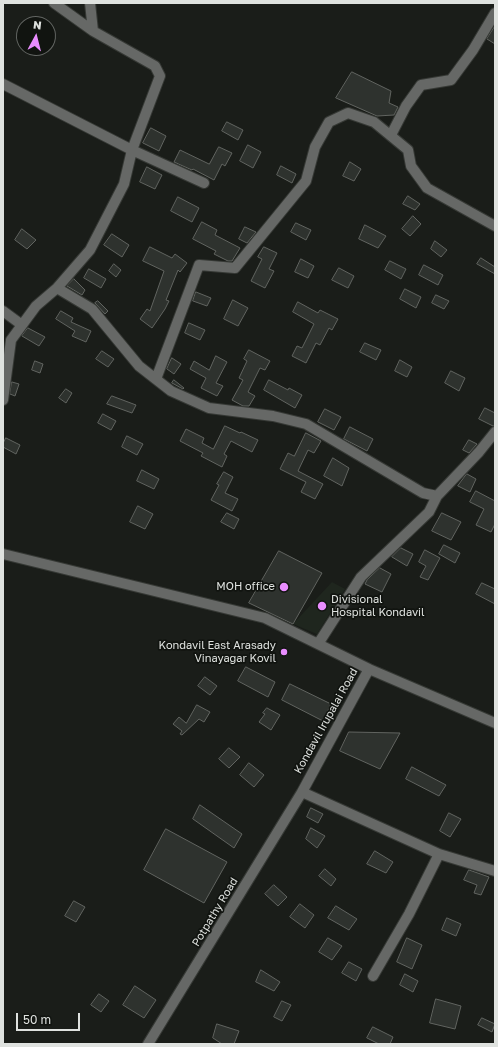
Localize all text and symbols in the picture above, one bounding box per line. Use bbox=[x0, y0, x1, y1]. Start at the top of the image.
north arrow bbox=[16, 16, 56, 56]
text: N bbox=[32, 18, 42, 32]
place label: MOH office bbox=[216, 580, 275, 594]
marker: MOH office bbox=[278, 581, 290, 593]
place label: Divisional Hospital Kondavil bbox=[331, 593, 425, 619]
marker: Divisional Hospital Kondavil bbox=[316, 600, 328, 612]
place label: Kondavil East Arasady Vinayagar Kovil bbox=[159, 639, 276, 665]
marker: Kondavil East Arasady Vinayagar Kovil bbox=[279, 647, 289, 657]
street label: Kondavil Irupalai Road bbox=[291, 666, 361, 776]
street label: Potpathy Road bbox=[189, 875, 241, 949]
scale bar bbox=[18, 1005, 82, 1031]
text: 50 m bbox=[23, 1012, 51, 1027]

